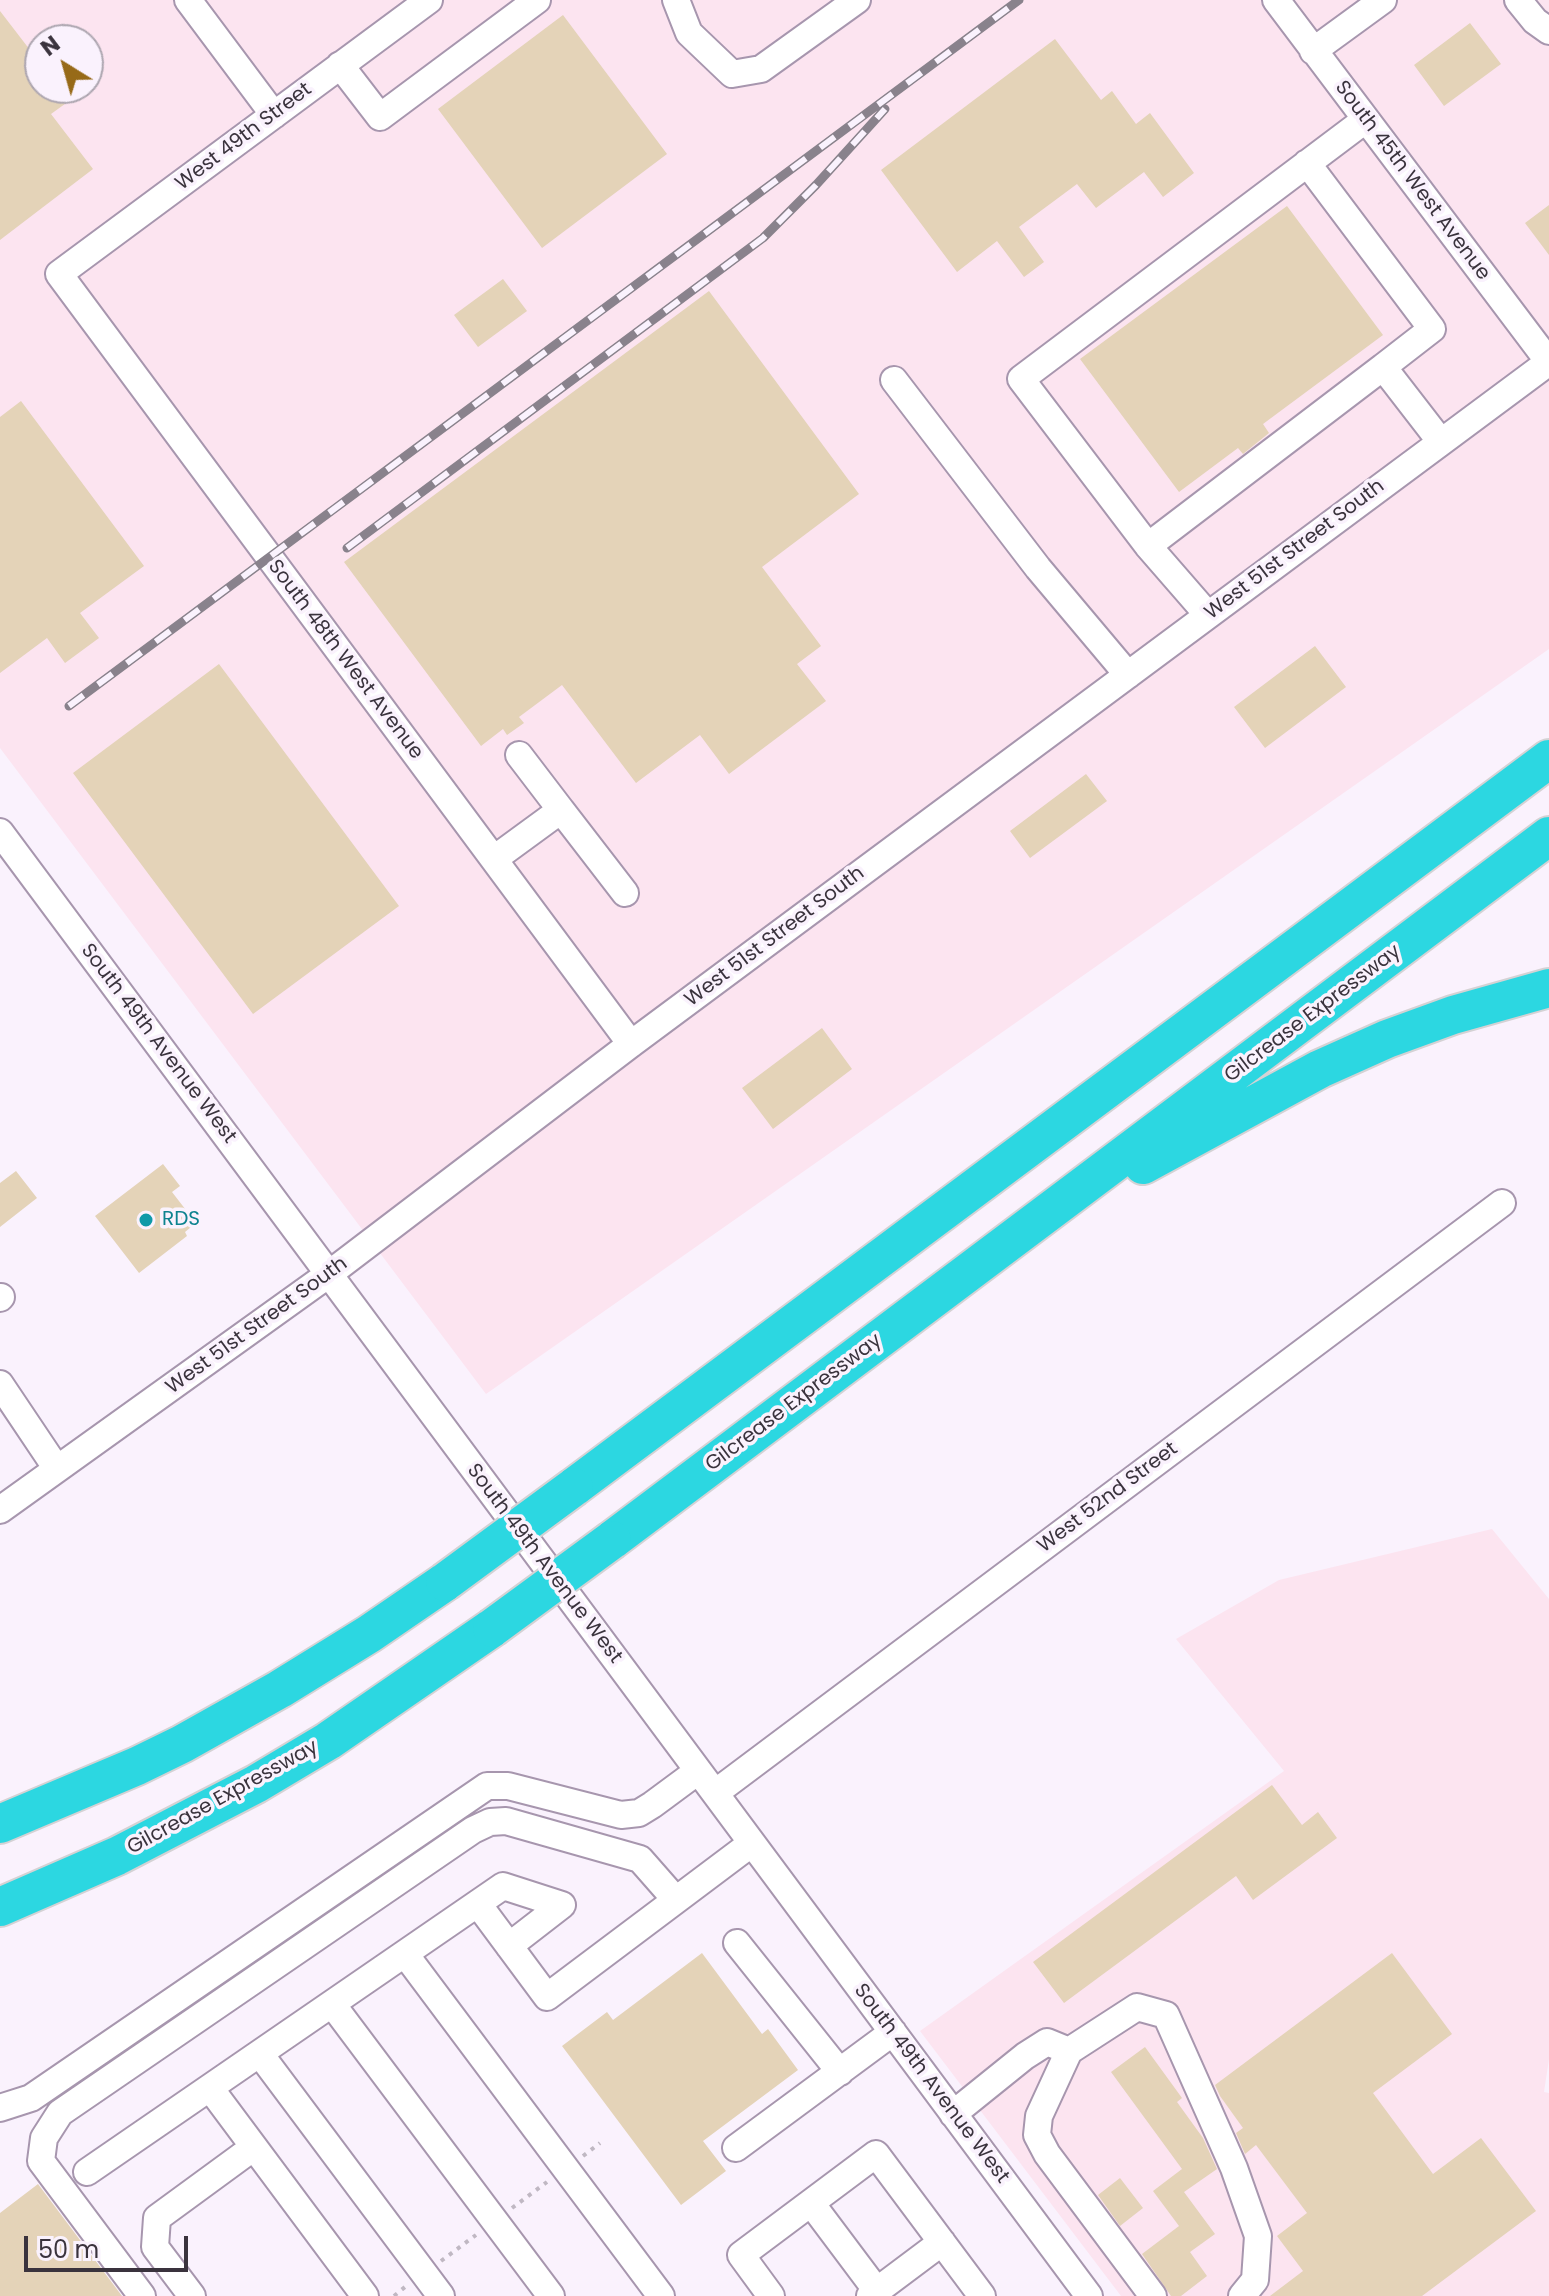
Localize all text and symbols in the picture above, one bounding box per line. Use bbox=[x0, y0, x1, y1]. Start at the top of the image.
north arrow bbox=[24, 24, 104, 104]
text: N bbox=[35, 29, 66, 63]
street label: South 45th West Avenue bbox=[1329, 77, 1495, 285]
street label: West 49th Street bbox=[171, 78, 317, 196]
street label: West 51st Street South bbox=[1201, 475, 1389, 625]
street label: South 48th West Avenue bbox=[262, 556, 428, 764]
street label: West 51st Street South bbox=[681, 862, 869, 1012]
street label: South 49th Avenue West bbox=[75, 940, 241, 1148]
street label: Gilcrease Expressway bbox=[1220, 940, 1406, 1088]
place label: RDS bbox=[162, 1208, 200, 1232]
marker: RDS bbox=[137, 1211, 155, 1229]
street label: West 51st Street South bbox=[162, 1252, 352, 1400]
street label: Gilcrease Expressway bbox=[701, 1329, 887, 1477]
street label: West 52nd Street bbox=[1033, 1437, 1183, 1559]
street label: South 49th Avenue West bbox=[461, 1460, 627, 1668]
street label: Gilcrease Expressway bbox=[123, 1736, 323, 1860]
street label: South 49th Avenue West bbox=[848, 1980, 1014, 2188]
scale bar bbox=[28, 2220, 192, 2270]
text: 50 m bbox=[38, 2233, 99, 2266]

